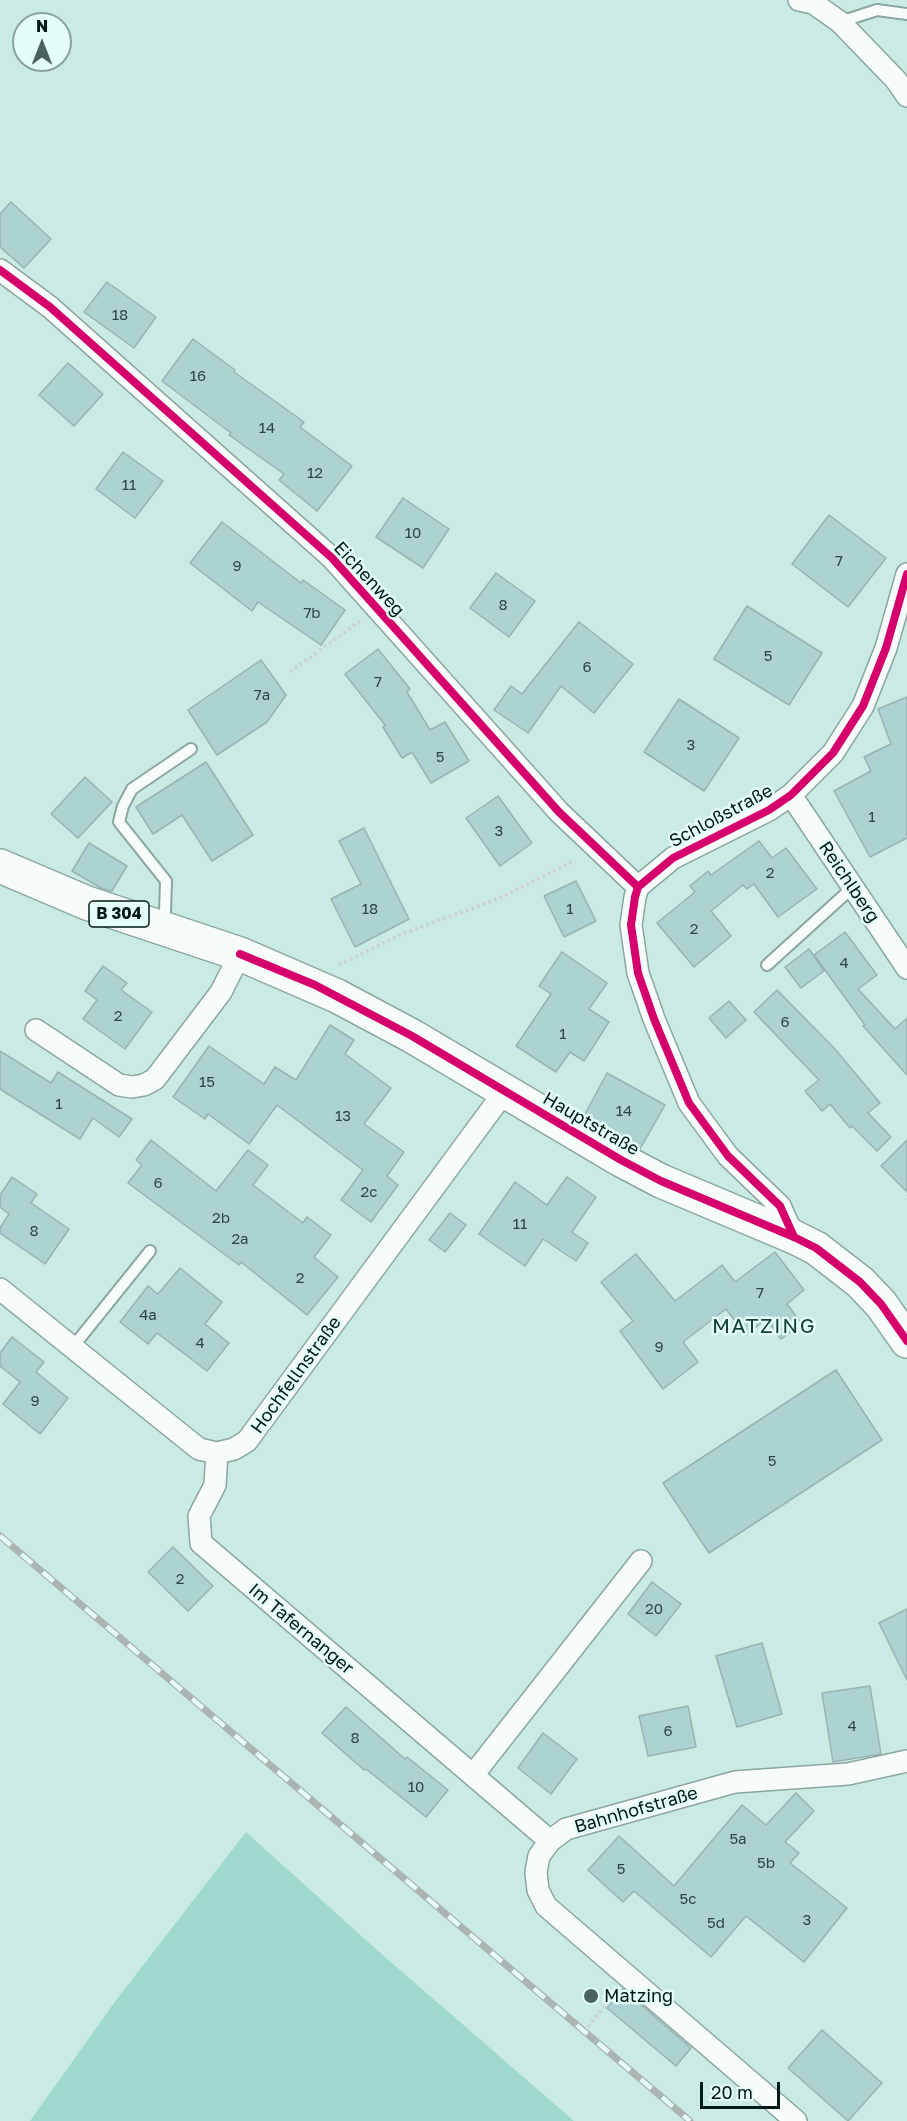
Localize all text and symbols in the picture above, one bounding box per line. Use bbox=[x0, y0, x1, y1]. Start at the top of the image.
north arrow bbox=[12, 12, 72, 72]
text: N bbox=[36, 16, 48, 36]
house number: 18 bbox=[112, 306, 128, 324]
house number: 16 bbox=[190, 367, 206, 385]
house number: 14 bbox=[259, 419, 275, 437]
house number: 12 bbox=[307, 464, 323, 482]
house number: 11 bbox=[122, 476, 136, 494]
house number: 10 bbox=[405, 524, 421, 542]
street label: Eichenweg bbox=[329, 537, 409, 621]
house number: 7 bbox=[835, 552, 843, 570]
house number: 9 bbox=[232, 557, 242, 575]
house number: 8 bbox=[498, 596, 508, 614]
house number: 7b bbox=[303, 604, 321, 622]
house number: 5 bbox=[764, 647, 772, 665]
house number: 6 bbox=[582, 658, 592, 676]
house number: 7 bbox=[374, 673, 382, 691]
house number: 7a bbox=[254, 686, 270, 704]
house number: 3 bbox=[687, 736, 695, 754]
house number: 5 bbox=[436, 748, 444, 766]
street label: Schloßstraße bbox=[666, 780, 776, 852]
house number: 1 bbox=[868, 808, 876, 826]
house number: 3 bbox=[495, 822, 503, 840]
street label: Reichlberg bbox=[814, 837, 884, 927]
house number: 2 bbox=[766, 864, 774, 882]
house number: 18 bbox=[362, 900, 378, 918]
house number: 1 bbox=[566, 900, 574, 918]
road number: B 304 bbox=[89, 901, 149, 927]
house number: 2 bbox=[690, 920, 698, 938]
house number: 4 bbox=[839, 954, 849, 972]
house number: 2 bbox=[114, 1007, 122, 1025]
house number: 6 bbox=[780, 1013, 790, 1031]
house number: 1 bbox=[559, 1025, 567, 1043]
house number: 15 bbox=[199, 1073, 215, 1091]
street label: Hauptstraße bbox=[539, 1088, 643, 1160]
house number: 1 bbox=[55, 1095, 63, 1113]
house number: 14 bbox=[616, 1102, 632, 1120]
house number: 13 bbox=[335, 1107, 351, 1125]
house number: 6 bbox=[153, 1174, 163, 1192]
house number: 2c bbox=[361, 1183, 377, 1201]
house number: 2b bbox=[212, 1209, 230, 1227]
house number: 11 bbox=[513, 1215, 527, 1233]
house number: 8 bbox=[29, 1222, 39, 1240]
house number: 2a bbox=[231, 1230, 249, 1248]
house number: 2 bbox=[296, 1269, 304, 1287]
house number: 7 bbox=[756, 1284, 764, 1302]
house number: 4a bbox=[139, 1306, 157, 1324]
street label: Hochfellnstraße bbox=[246, 1312, 346, 1438]
district label: MATZING bbox=[712, 1313, 816, 1339]
house number: 4 bbox=[195, 1334, 205, 1352]
house number: 9 bbox=[654, 1338, 664, 1356]
house number: 9 bbox=[30, 1392, 40, 1410]
house number: 5 bbox=[768, 1452, 776, 1470]
house number: 2 bbox=[176, 1570, 184, 1588]
street label: Im Tafernanger bbox=[244, 1579, 358, 1679]
house number: 20 bbox=[645, 1600, 663, 1618]
house number: 4 bbox=[847, 1717, 857, 1735]
house number: 6 bbox=[663, 1722, 673, 1740]
house number: 8 bbox=[350, 1729, 360, 1747]
house number: 10 bbox=[408, 1778, 424, 1796]
street label: Bahnhofstraße bbox=[572, 1782, 700, 1838]
house number: 5a bbox=[729, 1830, 747, 1848]
house number: 5b bbox=[757, 1854, 775, 1872]
house number: 5 bbox=[617, 1860, 625, 1878]
house number: 5c bbox=[680, 1890, 696, 1908]
house number: 3 bbox=[803, 1911, 811, 1929]
house number: 5d bbox=[707, 1914, 725, 1932]
place label: Matzing bbox=[604, 1985, 673, 2007]
marker: Matzing bbox=[582, 1987, 600, 2005]
scale bar bbox=[703, 2070, 782, 2108]
text: 20 m bbox=[711, 2081, 753, 2103]

